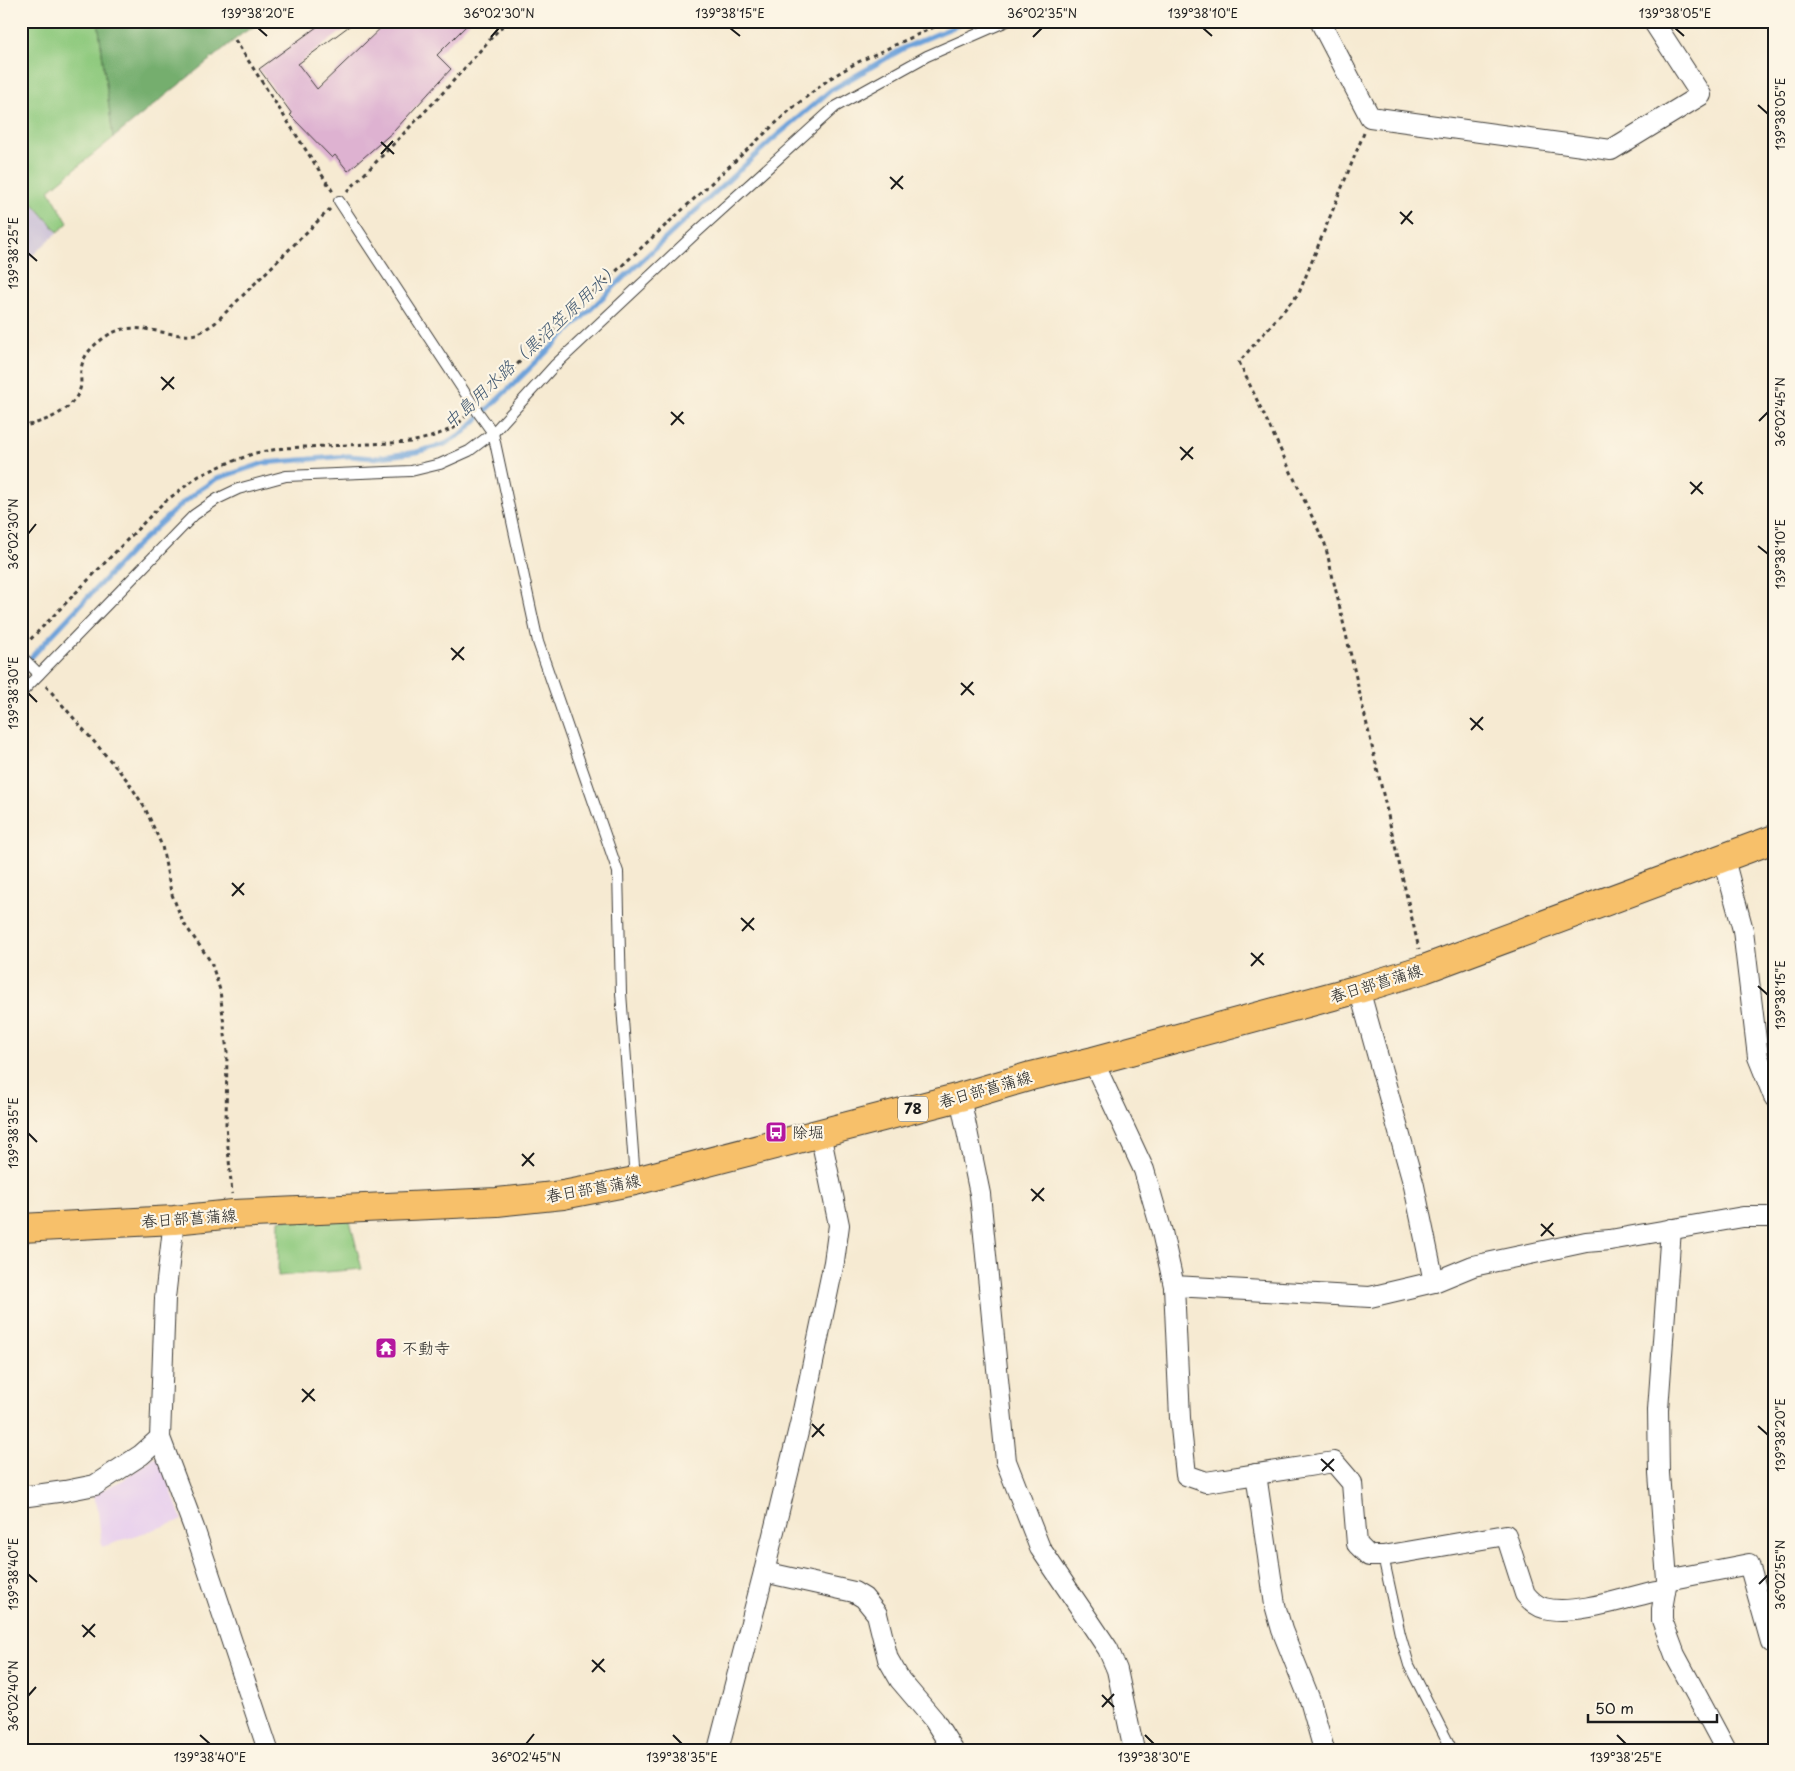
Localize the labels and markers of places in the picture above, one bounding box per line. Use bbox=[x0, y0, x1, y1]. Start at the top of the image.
place label: 除堀 bbox=[792, 1119, 824, 1143]
bus stop icon: 除堀 bbox=[764, 1120, 788, 1144]
place label: 不動寺 bbox=[402, 1335, 450, 1359]
temple icon: 不動寺 bbox=[374, 1336, 398, 1360]

